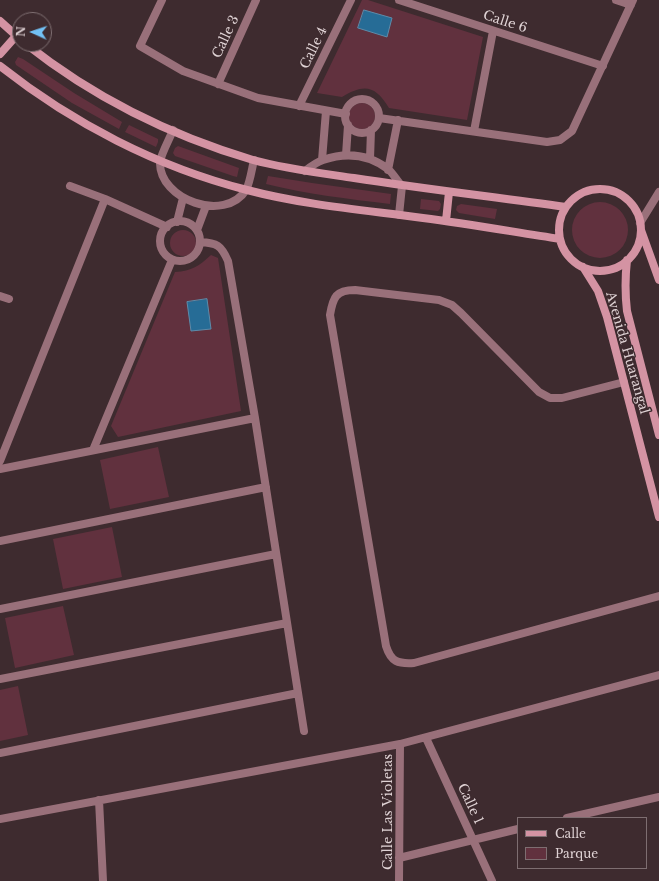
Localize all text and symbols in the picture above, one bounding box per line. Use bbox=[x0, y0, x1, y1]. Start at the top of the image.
street label: Calle 6 bbox=[481, 8, 529, 36]
north arrow bbox=[12, 12, 52, 52]
street label: Calle 3 bbox=[209, 13, 243, 61]
street label: Calle 4 bbox=[297, 24, 331, 72]
text: N bbox=[14, 26, 28, 37]
street label: Avenida Huarangal bbox=[602, 290, 652, 416]
street label: Calle Las Violetas bbox=[380, 754, 396, 870]
street label: Calle 1 bbox=[454, 781, 486, 827]
legend bbox=[517, 817, 647, 869]
text: Calle bbox=[555, 826, 586, 841]
text: Parque bbox=[555, 846, 598, 861]

